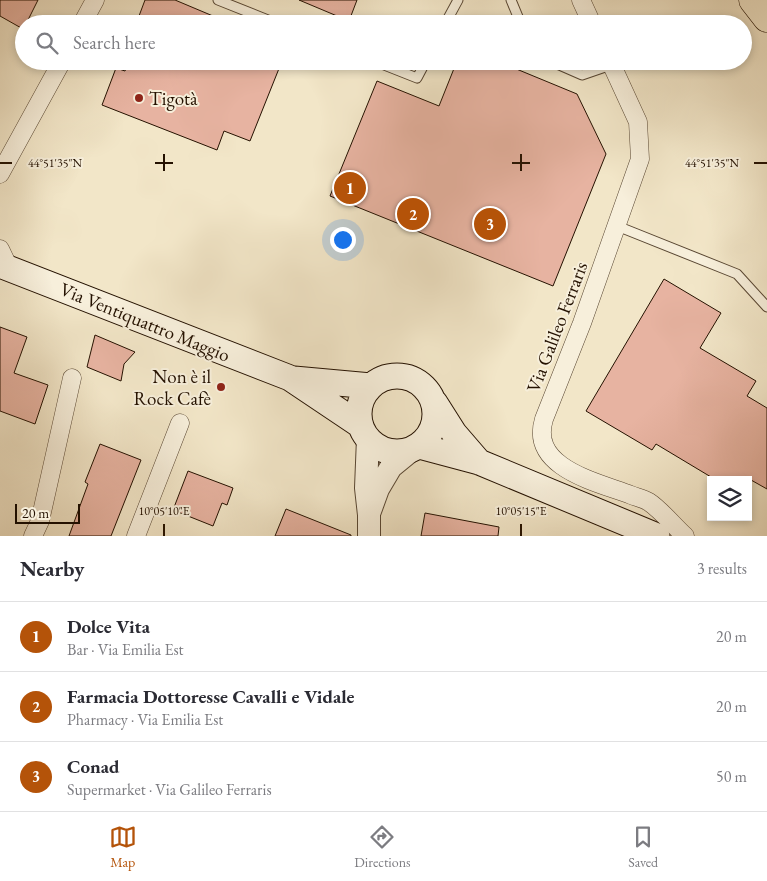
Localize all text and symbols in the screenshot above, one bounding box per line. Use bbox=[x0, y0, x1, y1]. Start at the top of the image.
search box bbox=[15, 15, 752, 70]
icon: search bbox=[33, 29, 61, 57]
text: Search here bbox=[73, 30, 155, 55]
place label: Tigotà bbox=[149, 86, 198, 111]
marker: Tigotà bbox=[133, 92, 145, 104]
text: 44°51'35"N bbox=[28, 155, 82, 171]
text: 44°51'35"N bbox=[685, 155, 739, 171]
pin: 1 bbox=[334, 169, 366, 207]
pin: 2 bbox=[397, 195, 429, 233]
pin: 3 bbox=[474, 205, 506, 243]
your location bbox=[330, 227, 356, 253]
street label: Via Galileo Ferraris bbox=[521, 258, 593, 396]
street label: Via Ventiquattro Maggio bbox=[56, 276, 234, 368]
place label: Non è il Rock Cafè bbox=[134, 364, 211, 411]
marker: Non è il Rock Cafè bbox=[215, 381, 227, 393]
map controls bbox=[707, 476, 752, 521]
button: layers bbox=[707, 476, 752, 521]
scale bar bbox=[15, 501, 80, 524]
text: 10°05'10"E bbox=[138, 503, 190, 519]
text: 10°05'15"E bbox=[495, 503, 547, 519]
text: 20 m bbox=[22, 504, 49, 522]
text: Nearby bbox=[20, 555, 84, 582]
text: 3 results bbox=[697, 558, 747, 579]
text: Dolce Vita bbox=[67, 614, 150, 639]
text: 1 bbox=[32, 626, 40, 647]
text: 20 m bbox=[716, 626, 747, 647]
text: Bar · Via Emilia Est bbox=[67, 639, 184, 660]
text: Farmacia Dottoresse Cavalli e Vidale bbox=[67, 684, 354, 709]
text: 2 bbox=[32, 696, 40, 717]
text: 20 m bbox=[716, 696, 747, 717]
text: Pharmacy · Via Emilia Est bbox=[67, 709, 223, 730]
text: Conad bbox=[67, 754, 120, 779]
text: 3 bbox=[32, 766, 40, 787]
text: 50 m bbox=[716, 766, 747, 787]
text: Supermarket · Via Galileo Ferraris bbox=[67, 779, 272, 800]
tab: Map bbox=[109, 823, 137, 871]
tab: Directions bbox=[354, 823, 411, 871]
tab: Saved bbox=[628, 823, 658, 871]

